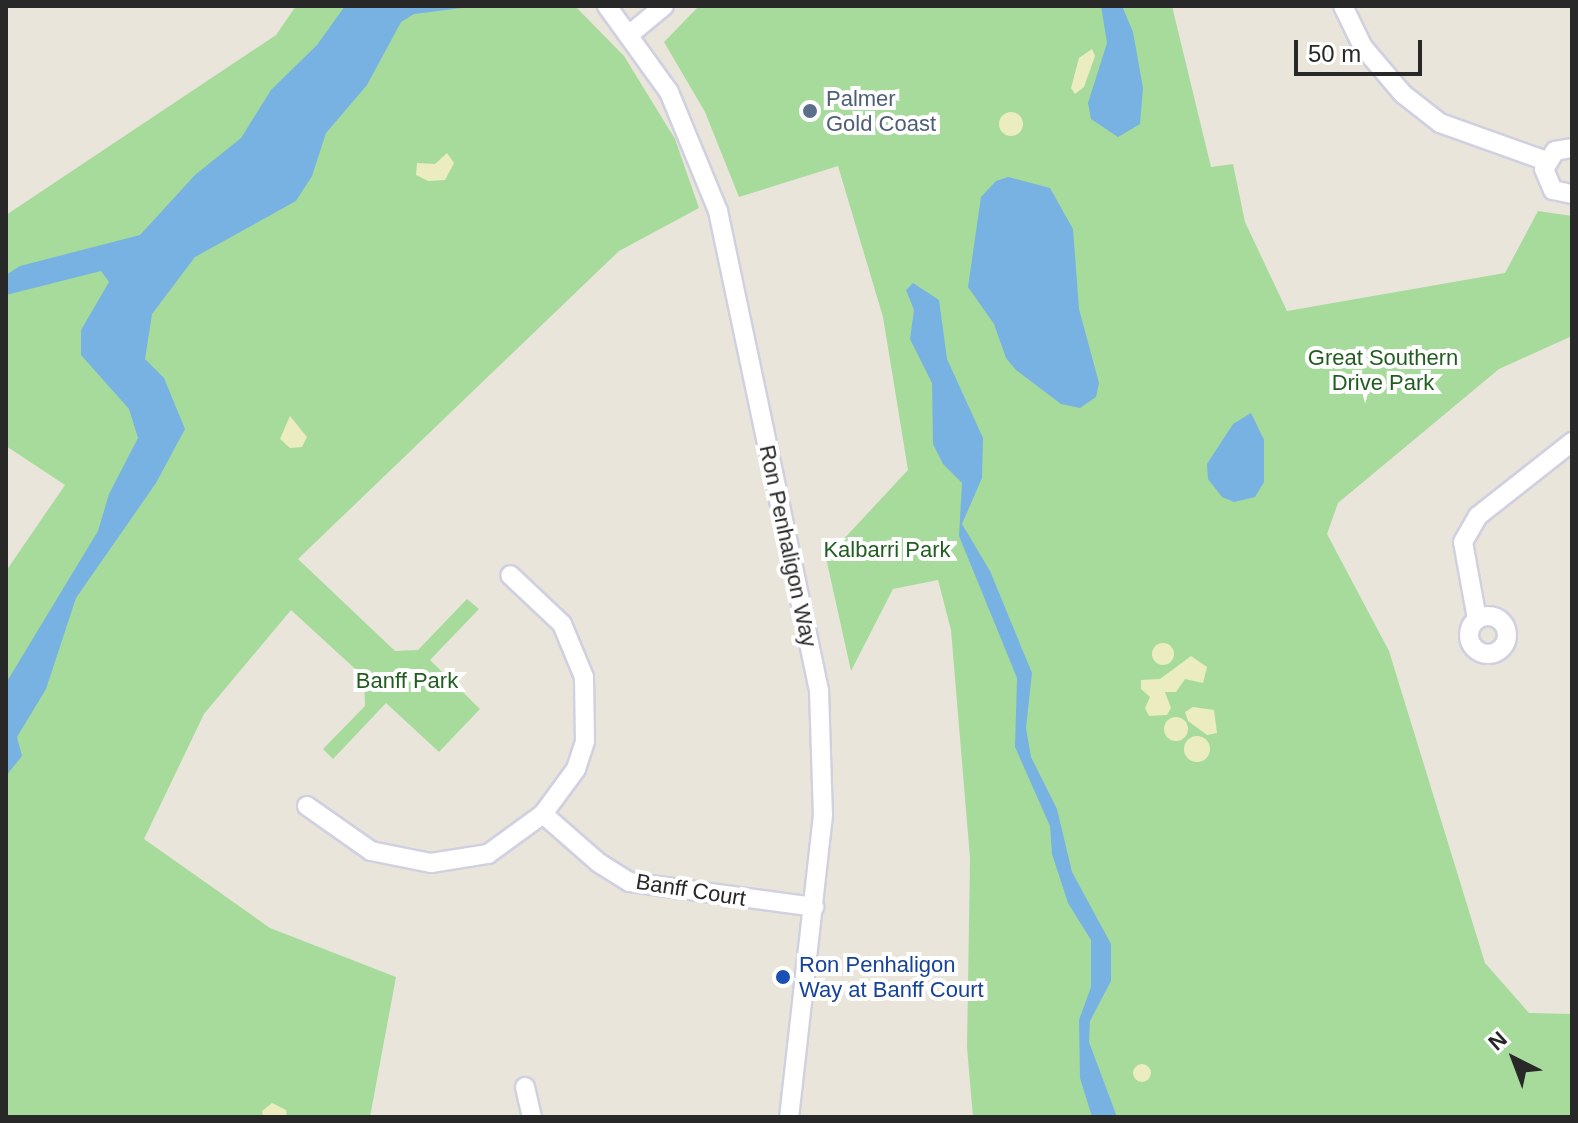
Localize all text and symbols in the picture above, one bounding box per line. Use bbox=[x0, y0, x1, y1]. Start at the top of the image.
scale bar bbox=[1298, 24, 1426, 74]
text: 50 m bbox=[1308, 40, 1361, 67]
place label: Palmer Gold Coast bbox=[826, 85, 936, 136]
marker: Palmer Gold Coast bbox=[801, 102, 819, 120]
park label: Great Southern Drive Park bbox=[1308, 344, 1458, 396]
street label: Ron Penhaligon Way bbox=[754, 443, 822, 649]
park label: Kalbarri Park bbox=[823, 537, 951, 563]
park label: Banff Park bbox=[356, 668, 458, 694]
street label: Banff Court bbox=[634, 868, 748, 912]
place label: Ron Penhaligon Way at Banff Court bbox=[799, 951, 984, 1002]
marker: Ron Penhaligon Way at Banff Court bbox=[774, 968, 792, 986]
north arrow bbox=[1474, 1019, 1554, 1099]
text: N bbox=[1483, 1026, 1512, 1055]

